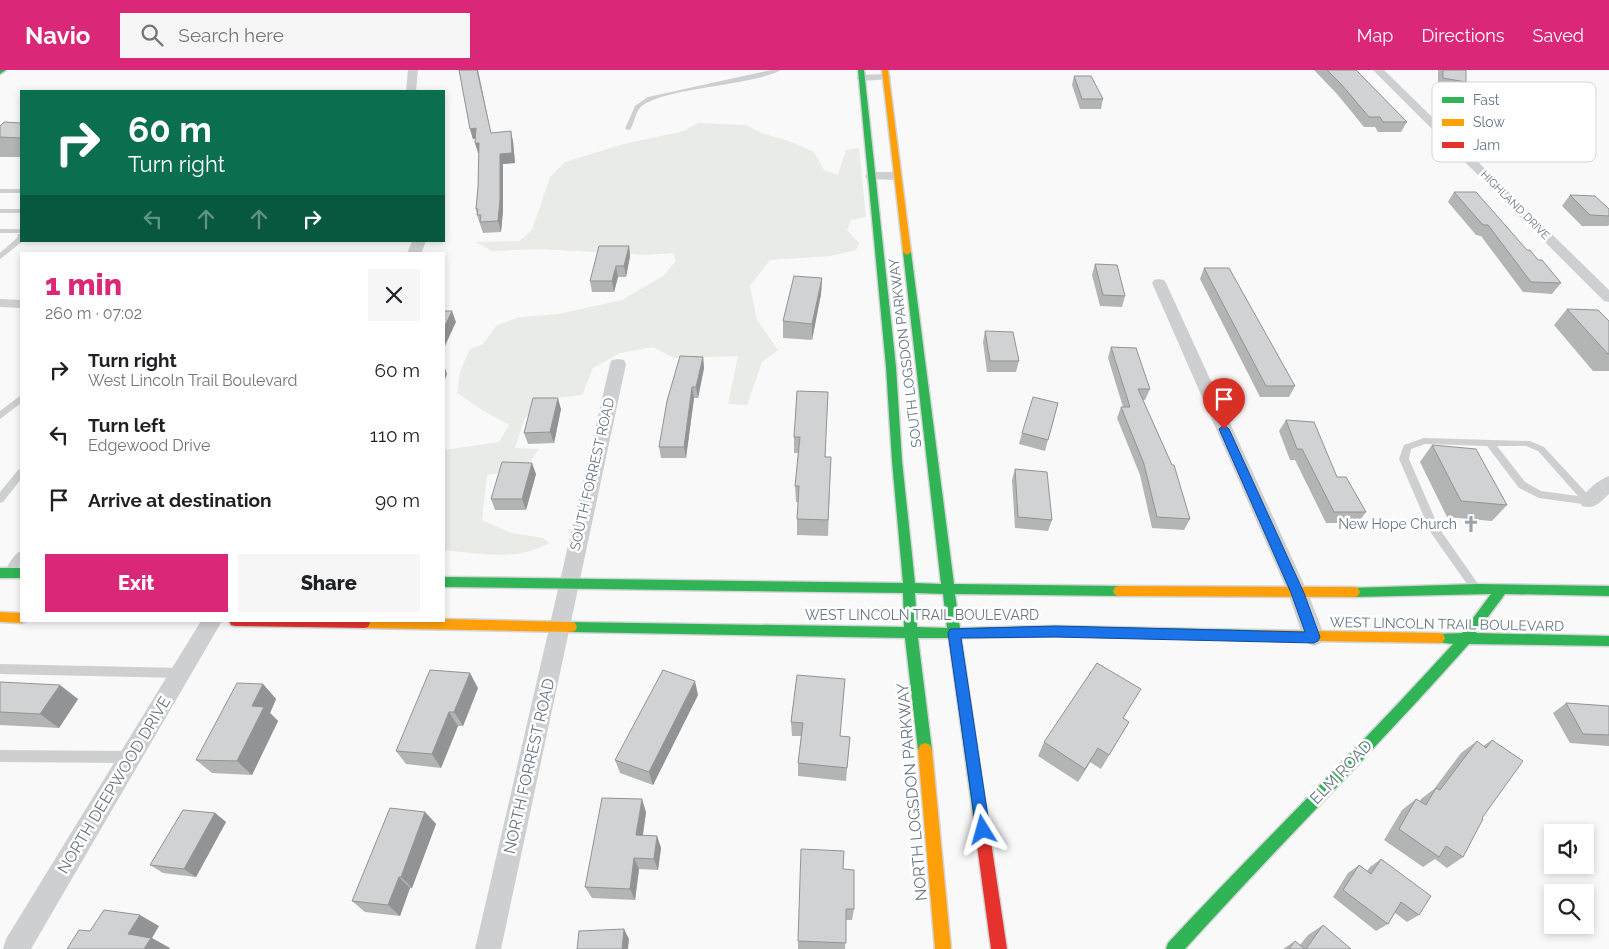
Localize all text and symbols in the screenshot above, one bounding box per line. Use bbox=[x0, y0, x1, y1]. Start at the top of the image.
search box bbox=[120, 13, 470, 58]
text: Navio bbox=[25, 21, 90, 50]
icon: search bbox=[138, 21, 166, 49]
text: Search here bbox=[178, 24, 284, 46]
text: Map bbox=[1357, 25, 1393, 46]
text: Directions bbox=[1421, 25, 1505, 46]
text: Saved bbox=[1533, 25, 1584, 46]
legend bbox=[1432, 82, 1596, 162]
text: Fast bbox=[1473, 92, 1500, 108]
text: 60 m bbox=[128, 109, 212, 150]
icon: right bbox=[45, 110, 110, 175]
text: Slow bbox=[1473, 114, 1505, 130]
text: Jam bbox=[1473, 137, 1500, 153]
text: Turn right bbox=[128, 151, 225, 177]
street label: HIGHLAND DRIVE bbox=[1478, 168, 1552, 242]
icon: left bbox=[139, 205, 167, 233]
icon: ahead bbox=[192, 205, 220, 233]
icon: ahead bbox=[245, 205, 273, 233]
icon: right bbox=[298, 205, 326, 233]
street label: SOUTH LOGSDON PARKWAY bbox=[885, 257, 925, 449]
text: 1 min bbox=[45, 267, 122, 302]
button: close bbox=[368, 269, 420, 321]
text: 260 m · 07:02 bbox=[45, 304, 142, 323]
text: Turn right bbox=[88, 349, 177, 371]
icon: right bbox=[45, 356, 73, 384]
text: 60 m bbox=[375, 359, 420, 381]
text: West Lincoln Trail Boulevard bbox=[88, 371, 298, 390]
pin bbox=[1203, 378, 1245, 429]
icon: arrive bbox=[1210, 385, 1238, 413]
street label: SOUTH FORREST ROAD bbox=[567, 396, 617, 552]
text: Turn left bbox=[88, 414, 165, 436]
icon: left bbox=[45, 421, 73, 449]
text: 110 m bbox=[370, 424, 420, 446]
text: Edgewood Drive bbox=[88, 436, 210, 455]
icon: arrive bbox=[45, 486, 73, 514]
text: Arrive at destination bbox=[88, 489, 272, 511]
text: 90 m bbox=[375, 489, 420, 511]
church icon: New Hope Church bbox=[1461, 514, 1481, 534]
place label: New Hope Church bbox=[1338, 516, 1457, 532]
button: Exit bbox=[45, 554, 228, 612]
button: Share bbox=[238, 554, 420, 612]
street label: WEST LINCOLN TRAIL BOULEVARD bbox=[805, 607, 1039, 623]
street label: WEST LINCOLN TRAIL BOULEVARD bbox=[1330, 614, 1564, 634]
street label: NORTH FORREST ROAD bbox=[500, 676, 558, 856]
street label: NORTH LOGSDON PARKWAY bbox=[893, 682, 931, 902]
street label: NORTH DEEPWOOD DRIVE bbox=[53, 693, 175, 877]
street label: ELM ROAD bbox=[1306, 736, 1376, 808]
position arrow bbox=[956, 803, 1008, 855]
map controls bbox=[1544, 824, 1594, 934]
button: sound bbox=[1544, 824, 1594, 874]
button: search bbox=[1544, 884, 1594, 934]

